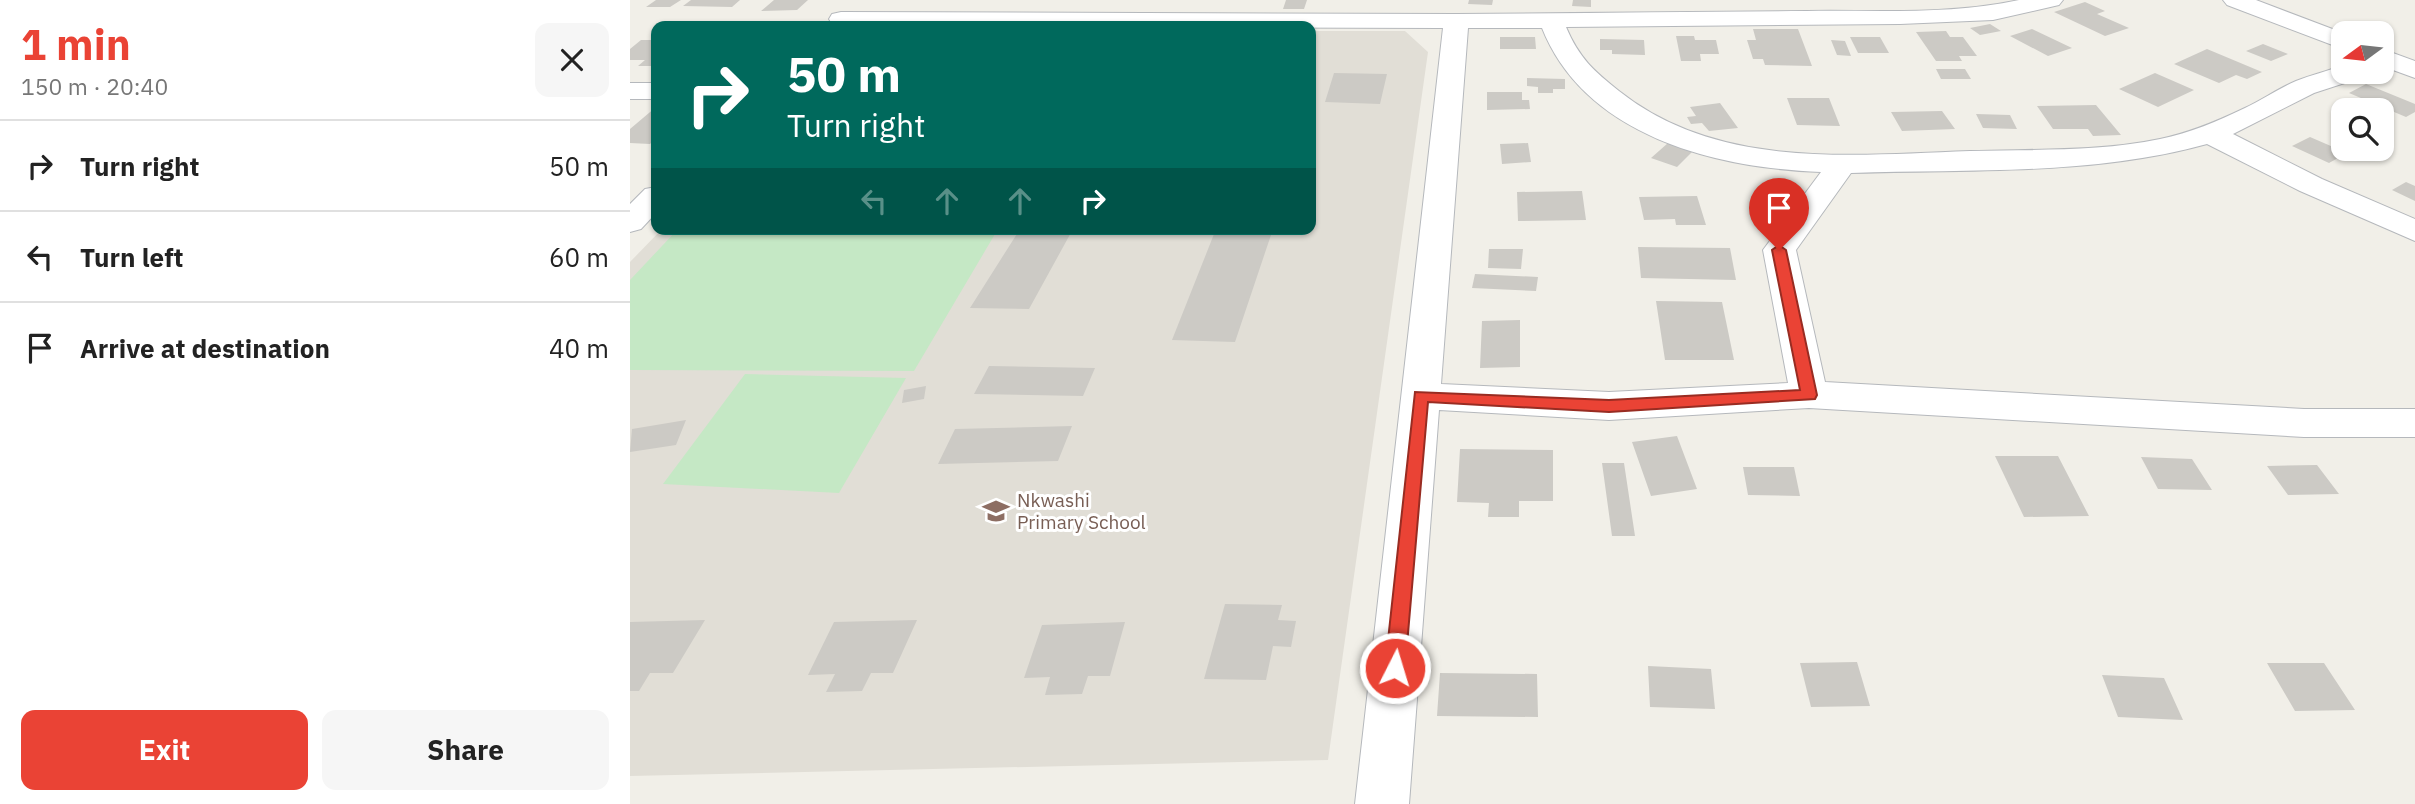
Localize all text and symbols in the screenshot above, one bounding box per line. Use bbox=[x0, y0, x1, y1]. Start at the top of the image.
text: 1 min bbox=[21, 17, 131, 72]
north arrow bbox=[2331, 21, 2394, 84]
map controls bbox=[2331, 21, 2394, 161]
button: close bbox=[535, 23, 609, 97]
text: 50 m bbox=[787, 42, 901, 105]
icon: right bbox=[672, 49, 763, 140]
text: 150 m · 20:40 bbox=[21, 71, 168, 101]
button: search bbox=[2331, 98, 2394, 161]
text: Turn right bbox=[787, 104, 925, 146]
icon: right bbox=[21, 147, 59, 185]
text: Turn right bbox=[80, 149, 199, 183]
text: 50 m bbox=[549, 149, 609, 183]
pin bbox=[1749, 178, 1809, 250]
icon: left bbox=[855, 182, 893, 220]
icon: ahead bbox=[928, 182, 966, 220]
icon: ahead bbox=[1001, 182, 1039, 220]
icon: right bbox=[1074, 182, 1112, 220]
icon: arrive bbox=[1760, 189, 1798, 227]
icon: left bbox=[21, 238, 59, 276]
text: Turn left bbox=[80, 240, 183, 274]
text: 60 m bbox=[549, 240, 609, 274]
icon: arrive bbox=[21, 329, 59, 367]
text: Arrive at destination bbox=[80, 331, 330, 365]
text: 40 m bbox=[549, 331, 609, 365]
place label: Nkwashi Primary School bbox=[1017, 488, 1146, 534]
school or university icon: Nkwashi Primary School bbox=[981, 496, 1011, 526]
position arrow bbox=[1358, 631, 1432, 705]
button: Exit bbox=[21, 710, 308, 790]
button: Share bbox=[322, 710, 609, 790]

